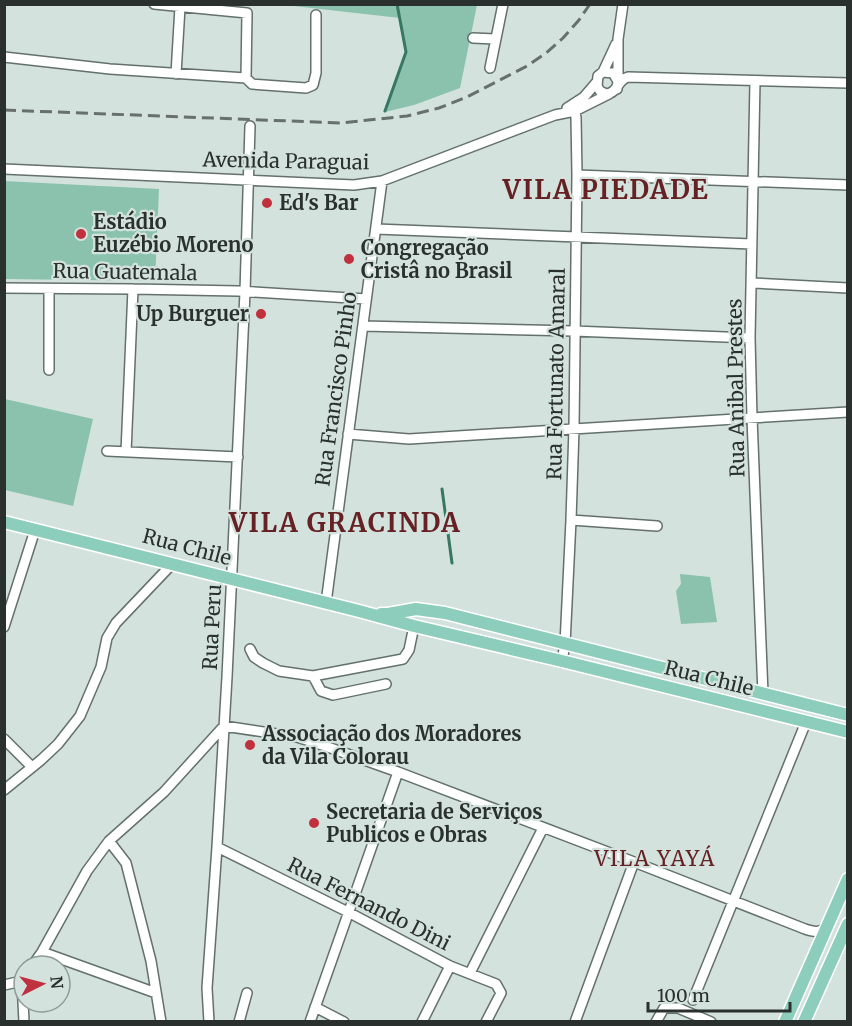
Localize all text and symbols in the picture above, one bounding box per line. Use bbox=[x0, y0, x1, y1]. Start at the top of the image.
street label: Avenida Paraguai bbox=[202, 147, 369, 174]
district label: VILA PIEDADE bbox=[502, 173, 709, 206]
place label: Ed's Bar bbox=[279, 190, 358, 215]
marker: Ed's Bar bbox=[260, 196, 274, 210]
place label: Estádio Euzébio Moreno bbox=[93, 209, 253, 257]
marker: Estádio Euzébio Moreno bbox=[74, 227, 88, 241]
place label: Congregação Cristâ no Brasil bbox=[361, 235, 513, 283]
marker: Congregação Cristâ no Brasil bbox=[342, 252, 356, 266]
street label: Rua Guatemala bbox=[52, 258, 198, 285]
street label: Rua Fortunato Amaral bbox=[541, 268, 570, 480]
street label: Rua Francisco Pinho bbox=[309, 290, 362, 488]
street label: Rua Anibal Prestes bbox=[721, 298, 750, 478]
place label: Up Burguer bbox=[136, 301, 249, 326]
marker: Up Burguer bbox=[254, 307, 268, 321]
district label: VILA GRACINDA bbox=[228, 506, 461, 539]
street label: Rua Chile bbox=[140, 523, 234, 570]
street label: Rua Peru bbox=[197, 583, 226, 671]
street label: Rua Chile bbox=[662, 654, 756, 701]
place label: Associação dos Moradores da Vila Colorau bbox=[261, 721, 522, 769]
marker: Associação dos Moradores da Vila Colorau bbox=[243, 738, 257, 752]
place label: Secretaria de Serviços Publicos e Obras bbox=[326, 799, 543, 847]
marker: Secretaria de Serviços Publicos e Obras bbox=[307, 816, 321, 830]
district label: VILA YAYÁ bbox=[593, 844, 716, 872]
street label: Rua Fernando Dini bbox=[284, 852, 455, 955]
north arrow bbox=[12, 954, 72, 1014]
text: N bbox=[46, 975, 68, 990]
scale bar bbox=[648, 975, 790, 1013]
text: 100 m bbox=[657, 984, 710, 1007]

